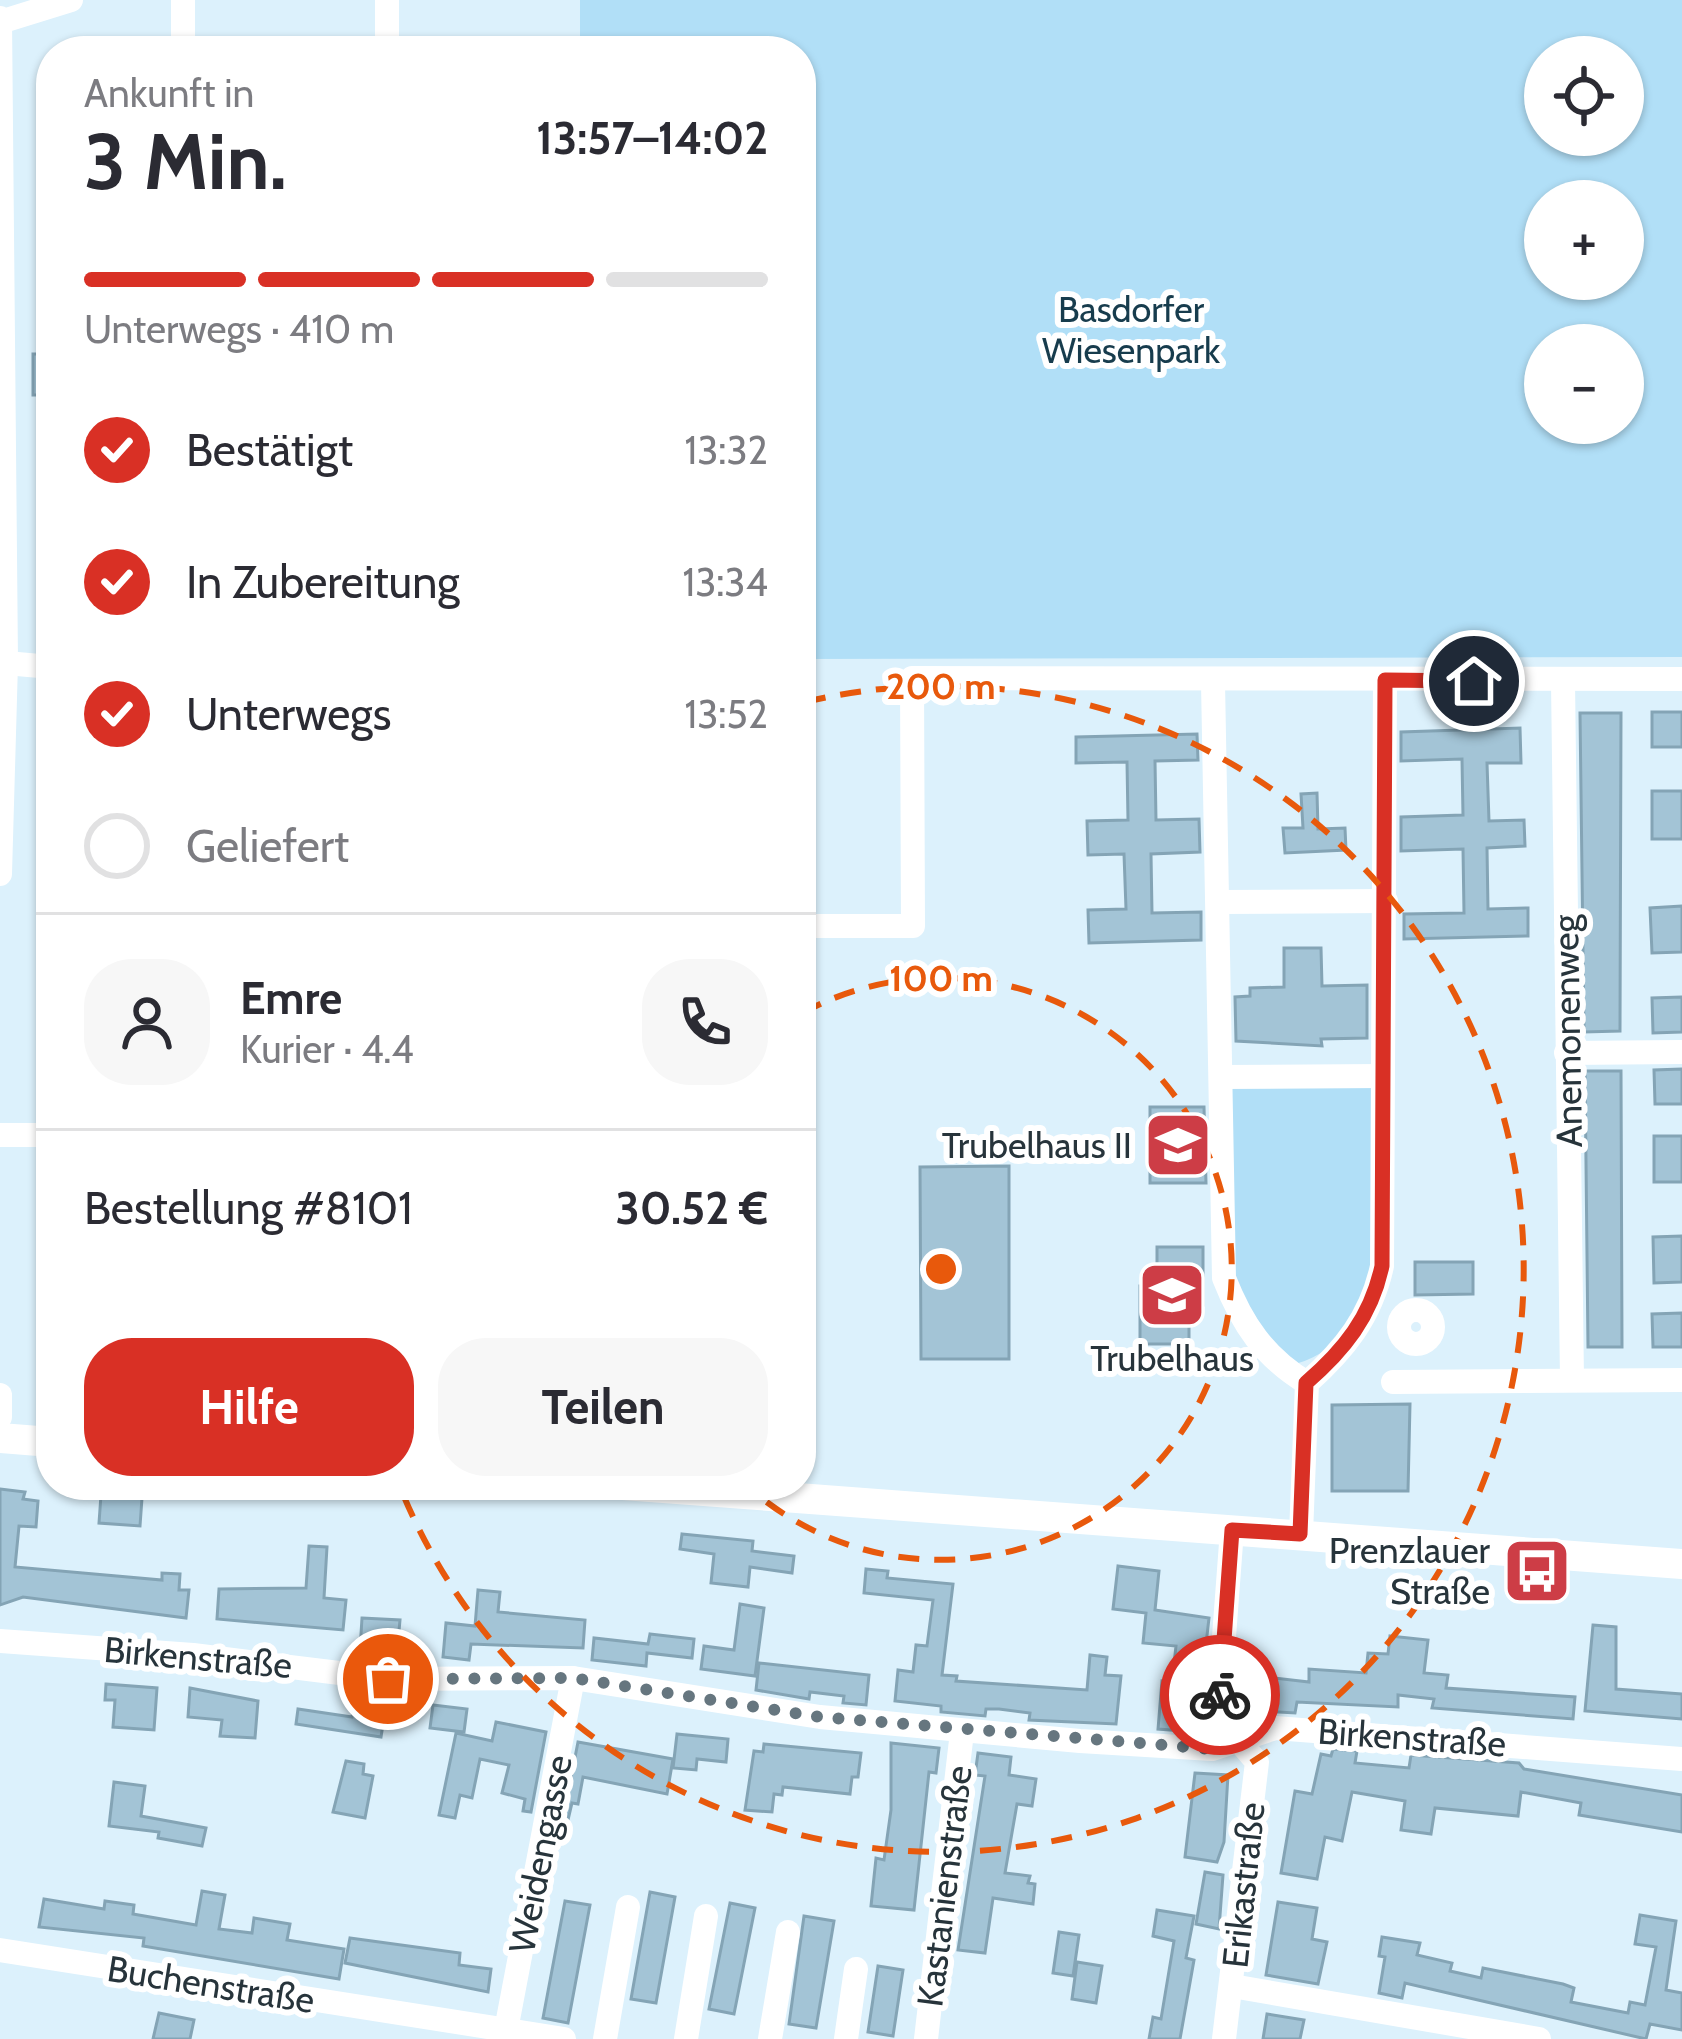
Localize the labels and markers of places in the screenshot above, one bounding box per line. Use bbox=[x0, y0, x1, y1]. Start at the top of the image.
pin bbox=[1423, 630, 1525, 732]
school or university icon: Trubelhaus II bbox=[1143, 1110, 1213, 1180]
place label: Trubelhaus II bbox=[942, 1123, 1132, 1167]
centre of rings bbox=[920, 1248, 962, 1290]
school or university icon: Trubelhaus bbox=[1137, 1260, 1207, 1330]
place label: Trubelhaus bbox=[1090, 1336, 1254, 1380]
place label: Prenzlauer Straße bbox=[1329, 1528, 1491, 1613]
bus stop icon: Prenzlauer Straße bbox=[1502, 1536, 1572, 1606]
pin bbox=[337, 1628, 439, 1730]

